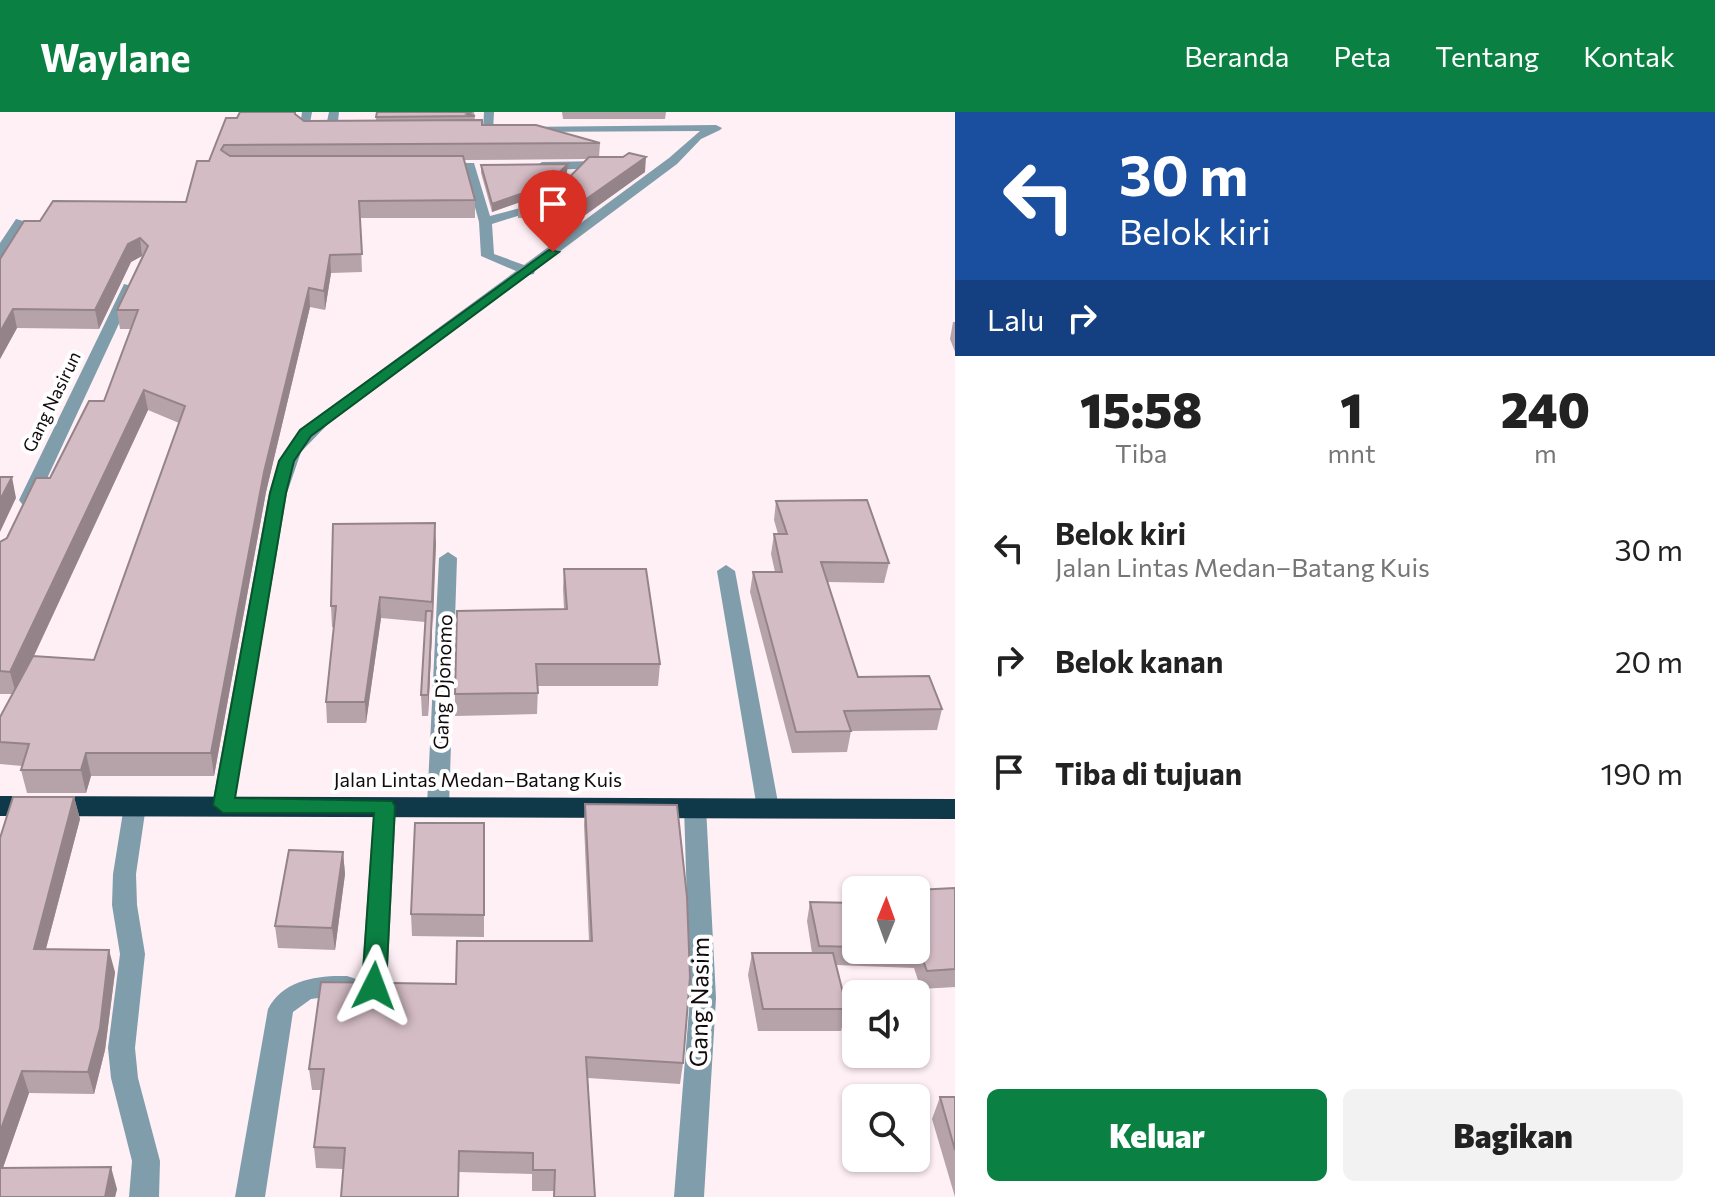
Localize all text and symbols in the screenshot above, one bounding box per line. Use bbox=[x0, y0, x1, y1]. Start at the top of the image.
text: Waylane bbox=[40, 33, 190, 80]
text: Beranda bbox=[1184, 39, 1289, 73]
text: Peta bbox=[1333, 39, 1391, 73]
text: Tentang bbox=[1435, 39, 1539, 73]
text: Kontak bbox=[1583, 39, 1675, 73]
text: 30 m bbox=[1119, 139, 1248, 208]
icon: left bbox=[987, 144, 1091, 248]
pin bbox=[519, 170, 587, 252]
icon: arrive bbox=[531, 182, 575, 226]
text: Belok kiri bbox=[1119, 208, 1271, 252]
icon: right bbox=[1060, 296, 1104, 340]
text: Lalu bbox=[987, 300, 1044, 337]
street label: Gang Nasirun bbox=[17, 348, 85, 456]
text: 15:58 bbox=[1080, 379, 1202, 438]
text: 1 bbox=[1340, 379, 1363, 438]
text: 240 bbox=[1501, 379, 1590, 438]
text: Tiba bbox=[1115, 437, 1167, 468]
text: mnt bbox=[1327, 437, 1376, 468]
text: m bbox=[1534, 437, 1557, 468]
text: Belok kiri bbox=[1055, 514, 1186, 551]
icon: left bbox=[987, 526, 1031, 570]
text: 30 m bbox=[1614, 530, 1683, 567]
text: Jalan Lintas Medan–Batang Kuis bbox=[1055, 551, 1430, 582]
street label: Gang Djonomo bbox=[428, 614, 456, 750]
icon: right bbox=[987, 638, 1031, 682]
text: Belok kanan bbox=[1055, 642, 1223, 679]
text: 20 m bbox=[1615, 642, 1683, 679]
icon: arrive bbox=[987, 750, 1031, 794]
text: Tiba di tujuan bbox=[1055, 754, 1242, 791]
text: 190 m bbox=[1600, 754, 1683, 791]
street label: Jalan Lintas Medan–Batang Kuis bbox=[334, 767, 622, 791]
north arrow bbox=[842, 876, 930, 964]
map controls bbox=[842, 876, 930, 1172]
street label: Gang Nasim bbox=[683, 937, 714, 1067]
position arrow bbox=[332, 944, 416, 1028]
button: sound bbox=[842, 980, 930, 1068]
button: search bbox=[842, 1084, 930, 1172]
button: Keluar bbox=[987, 1089, 1327, 1181]
button: Bagikan bbox=[1343, 1089, 1683, 1181]

